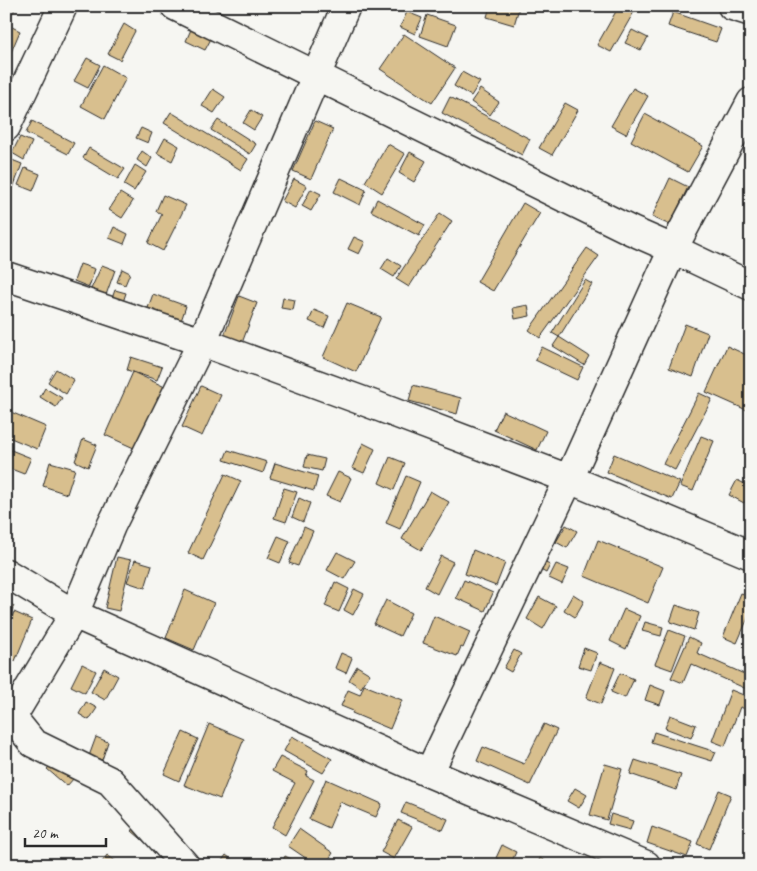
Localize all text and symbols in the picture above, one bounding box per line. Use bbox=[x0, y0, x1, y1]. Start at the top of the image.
scale bar bbox=[25, 816, 106, 848]
text: 20 m bbox=[32, 824, 59, 843]

